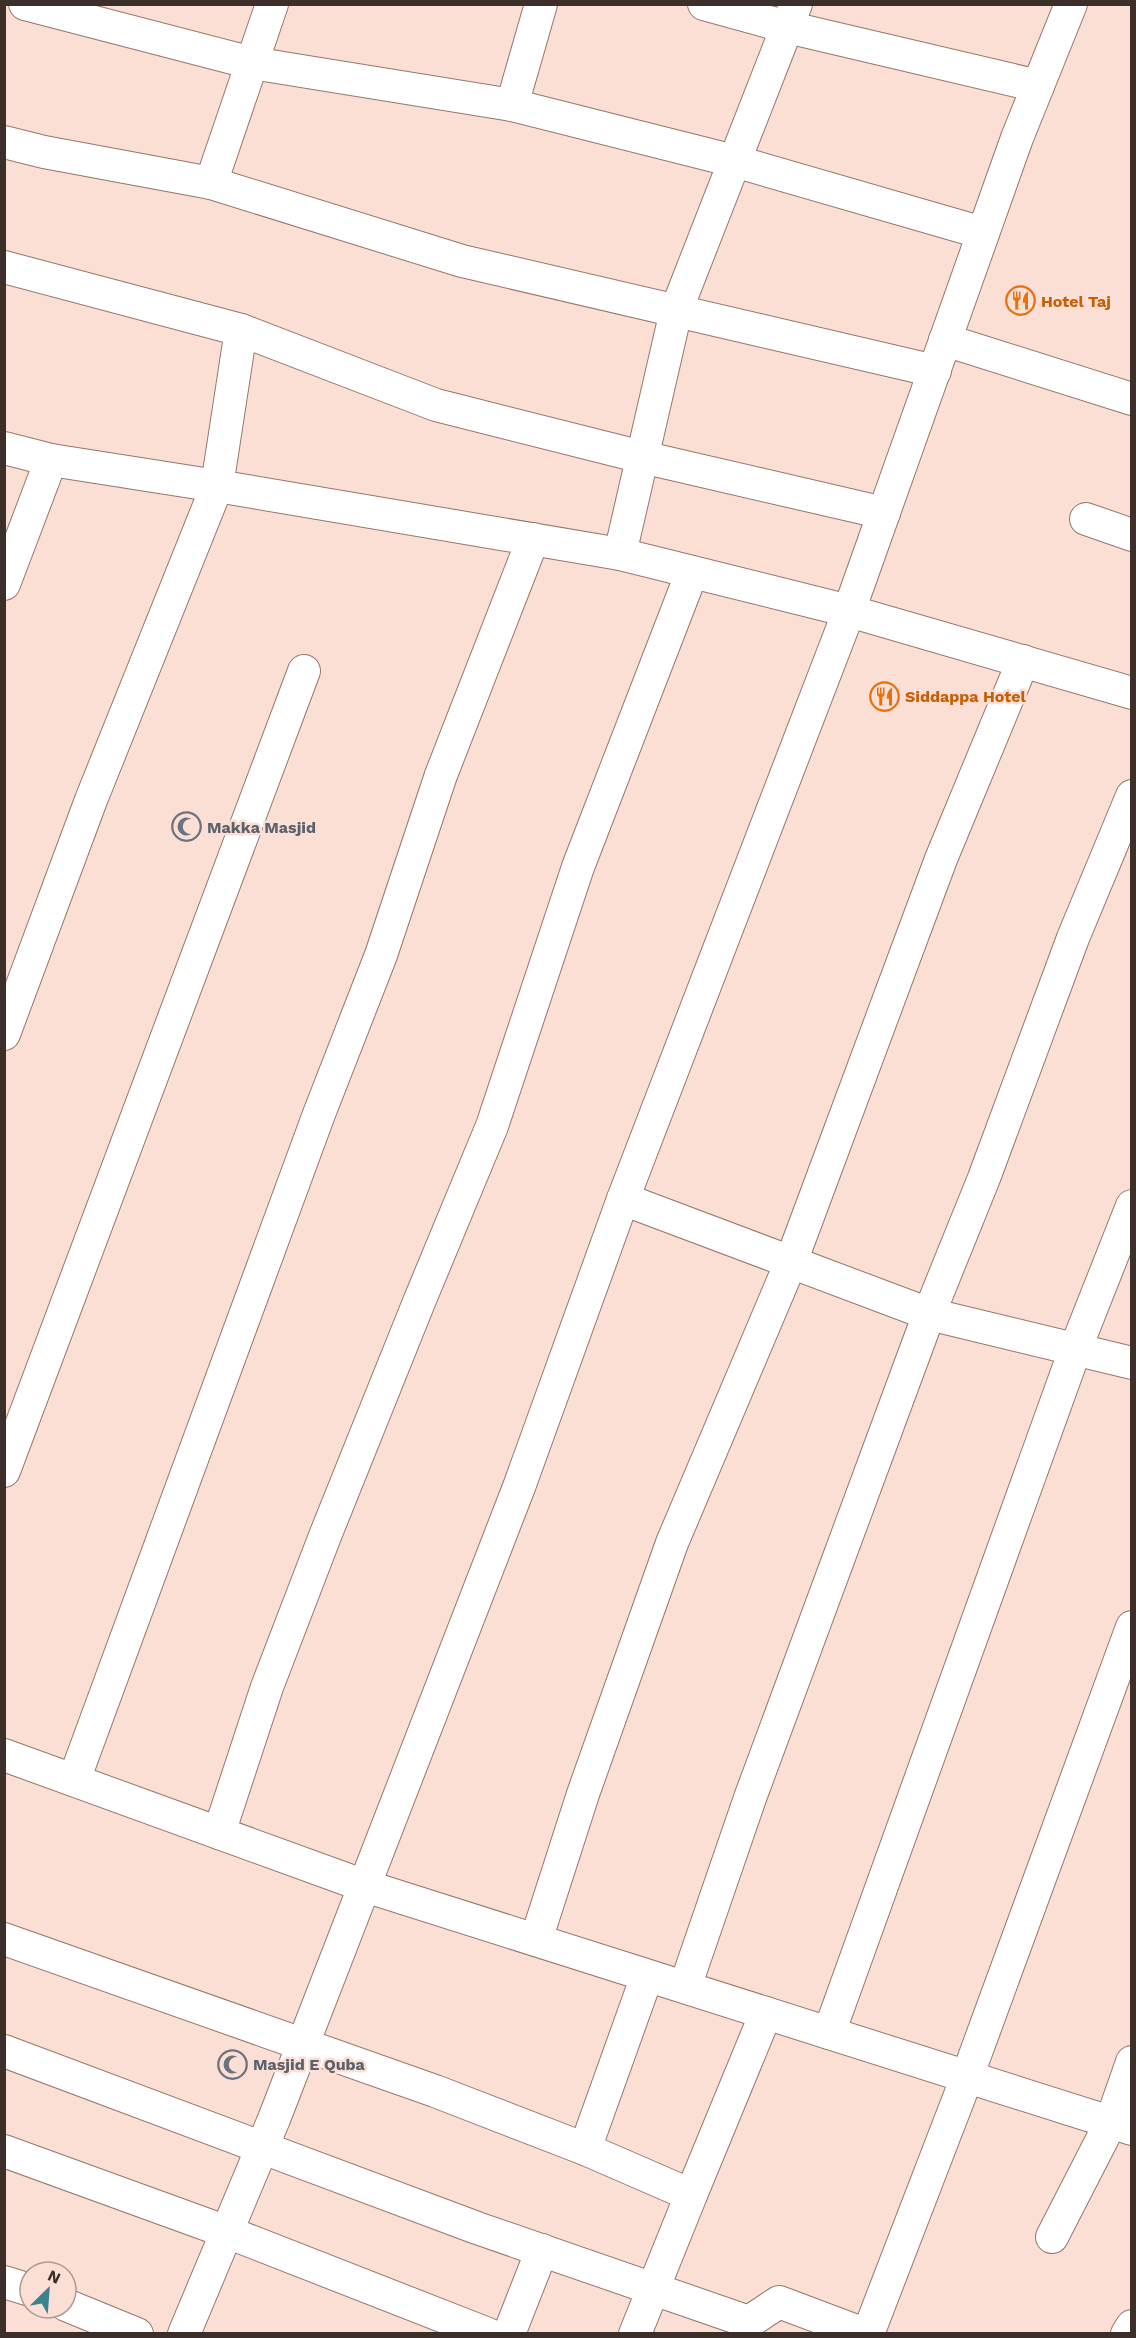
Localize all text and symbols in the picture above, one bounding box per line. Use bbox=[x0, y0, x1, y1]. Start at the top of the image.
restaurant icon: Hotel Taj bbox=[1004, 285, 1036, 317]
place label: Hotel Taj bbox=[1041, 292, 1111, 311]
restaurant icon: Siddappa Hotel bbox=[868, 680, 900, 712]
place label: Siddappa Hotel bbox=[905, 687, 1027, 706]
mosque icon: Makka Masjid bbox=[170, 811, 202, 843]
place label: Makka Masjid bbox=[207, 818, 316, 837]
mosque icon: Masjid E Quba bbox=[216, 2048, 248, 2080]
place label: Masjid E Quba bbox=[253, 2055, 366, 2074]
north arrow bbox=[18, 2260, 78, 2320]
text: N bbox=[45, 2266, 64, 2288]

